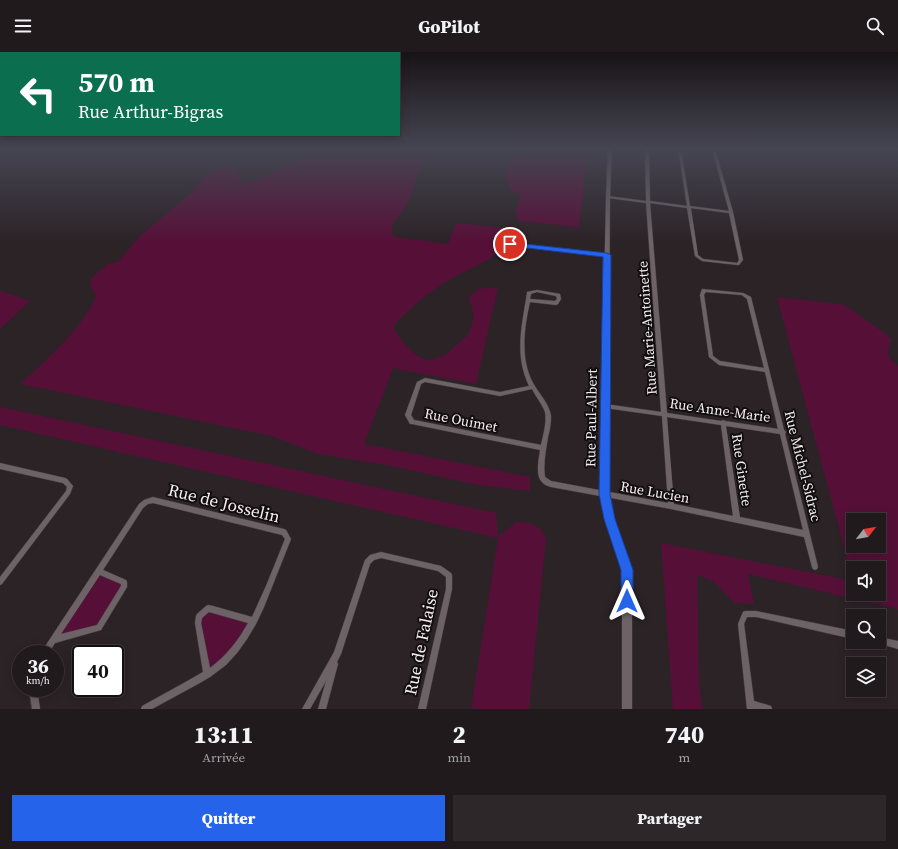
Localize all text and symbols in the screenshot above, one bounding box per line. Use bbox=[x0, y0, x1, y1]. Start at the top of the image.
text: GoPilot bbox=[418, 14, 480, 39]
icon: menu bbox=[12, 15, 34, 37]
icon: search bbox=[864, 15, 886, 37]
text: 570 m bbox=[78, 63, 155, 101]
icon: left bbox=[12, 68, 64, 120]
text: Rue Arthur-Bigras bbox=[78, 99, 223, 124]
pin bbox=[493, 227, 527, 261]
icon: arrive bbox=[499, 233, 521, 255]
street label: Rue Marie-Antoinette bbox=[632, 260, 662, 396]
street label: Rue Paul-Albert bbox=[580, 368, 602, 467]
street label: Rue Anne-Marie bbox=[668, 393, 772, 427]
street label: Rue Ouimet bbox=[423, 403, 500, 437]
street label: Rue Michel-Sidrac bbox=[780, 408, 827, 524]
street label: Rue Ginette bbox=[727, 432, 757, 508]
street label: Rue Lucien bbox=[619, 476, 692, 508]
street label: Rue de Josselin bbox=[166, 477, 282, 529]
north arrow bbox=[846, 513, 886, 553]
map controls bbox=[846, 513, 886, 697]
button: sound bbox=[846, 561, 886, 601]
position arrow bbox=[606, 580, 648, 622]
street label: Rue de Falaise bbox=[398, 587, 444, 697]
button: search bbox=[846, 609, 886, 649]
speed limit sign: 40 bbox=[72, 645, 124, 697]
text: 36 bbox=[27, 652, 49, 680]
button: layers bbox=[846, 657, 886, 697]
text: km/h bbox=[26, 674, 50, 687]
text: 13:11 bbox=[194, 718, 254, 751]
text: 2 bbox=[453, 718, 466, 751]
text: 740 bbox=[665, 718, 704, 751]
text: Arrivée bbox=[202, 749, 245, 766]
text: min bbox=[447, 749, 471, 766]
text: m bbox=[679, 749, 690, 766]
button: Quitter bbox=[12, 795, 445, 841]
button: Partager bbox=[453, 795, 886, 841]

